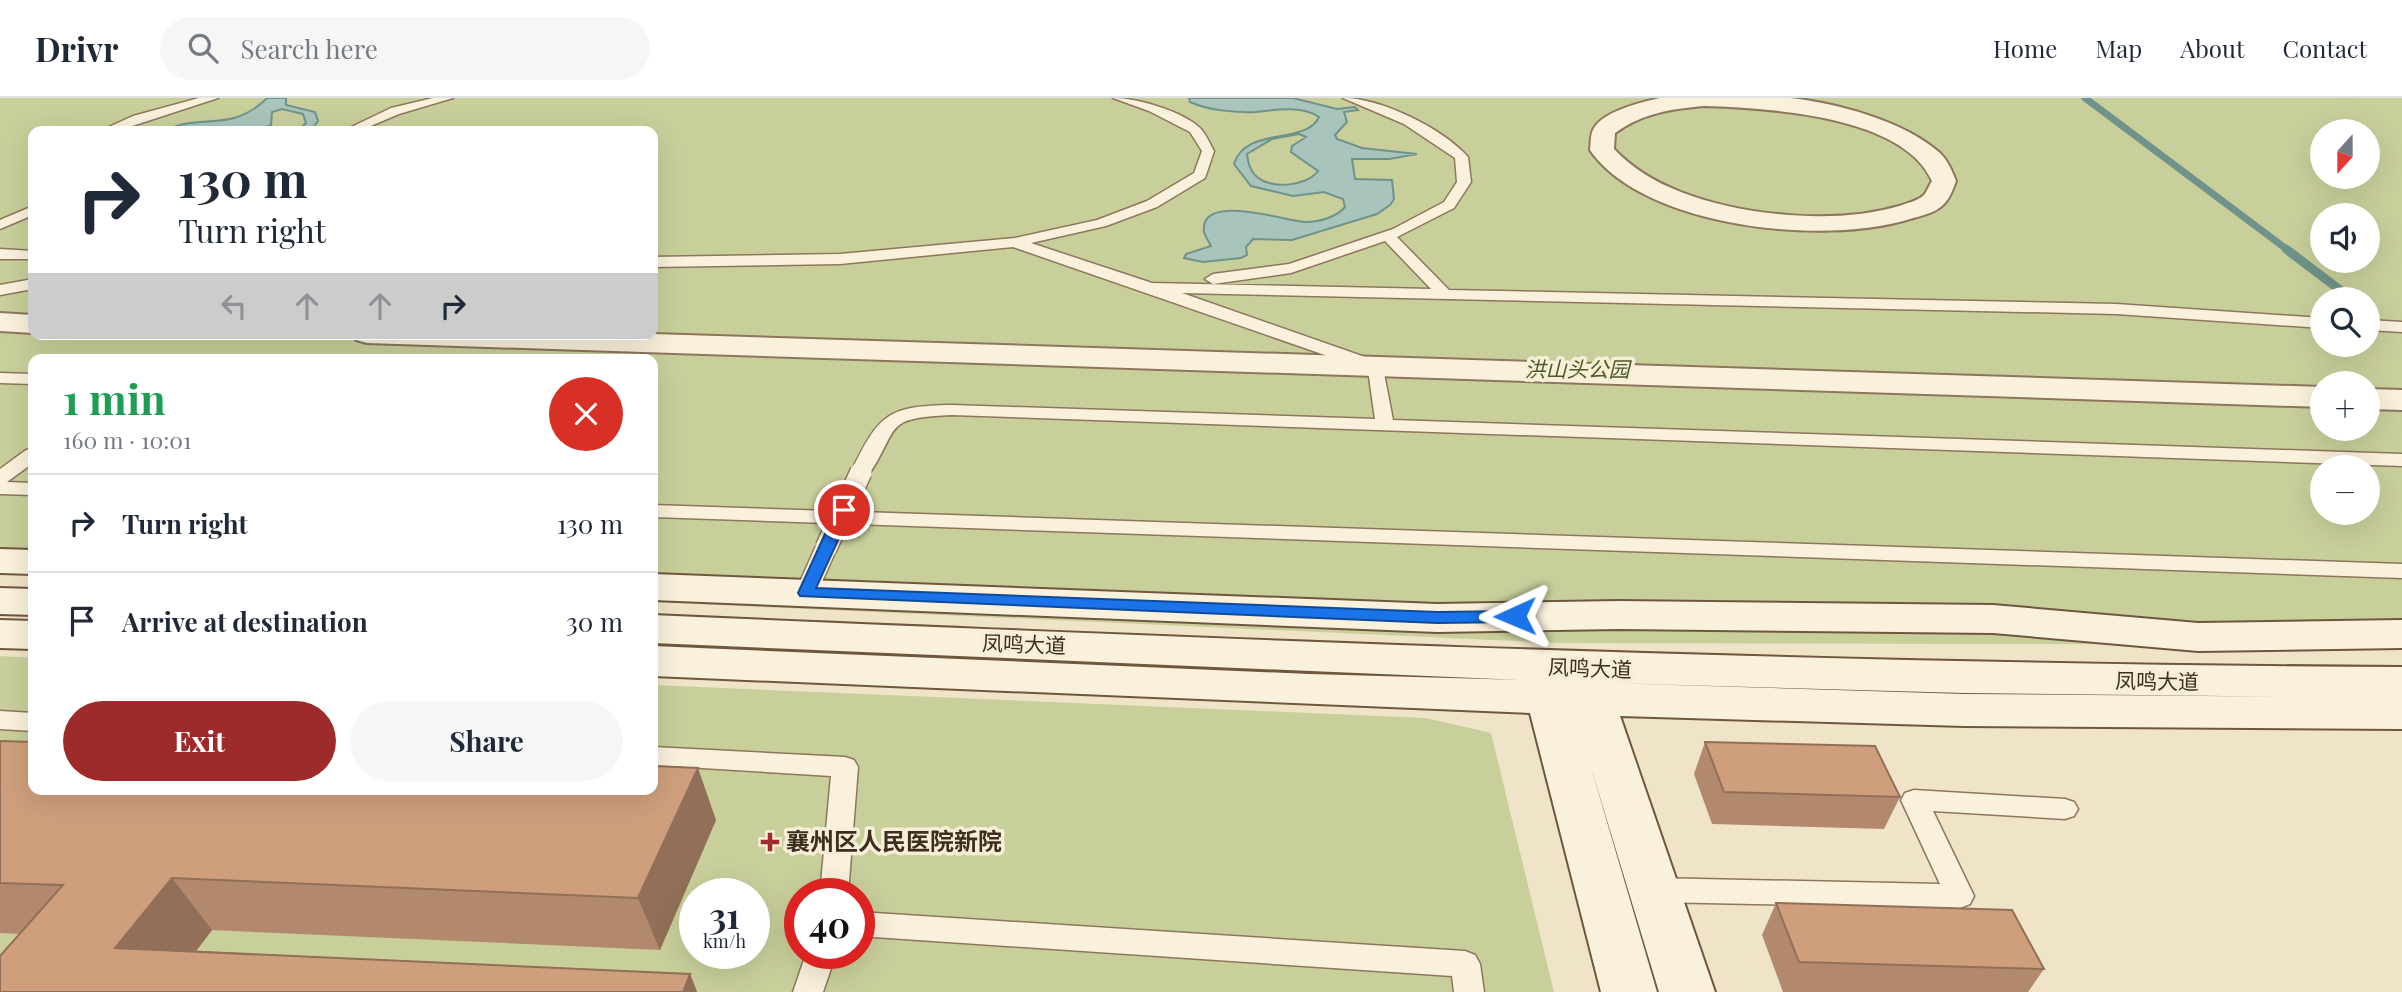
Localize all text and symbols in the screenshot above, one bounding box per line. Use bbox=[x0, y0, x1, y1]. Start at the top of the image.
search box bbox=[160, 17, 650, 80]
text: Drivr bbox=[35, 26, 118, 70]
icon: search bbox=[184, 29, 222, 67]
text: Search here bbox=[240, 31, 378, 66]
text: Home bbox=[1993, 32, 2057, 64]
text: Map bbox=[2095, 32, 2142, 64]
text: About bbox=[2180, 32, 2244, 64]
text: Contact bbox=[2282, 32, 2367, 64]
north arrow bbox=[2310, 119, 2380, 189]
map controls bbox=[2310, 119, 2380, 525]
text: 130 m bbox=[178, 145, 308, 210]
icon: right bbox=[63, 154, 154, 245]
button: sound bbox=[2310, 203, 2380, 273]
text: Turn right bbox=[178, 208, 326, 251]
icon: left bbox=[215, 287, 253, 325]
icon: ahead bbox=[288, 287, 326, 325]
icon: ahead bbox=[361, 287, 399, 325]
icon: right bbox=[434, 287, 472, 325]
button: search bbox=[2310, 287, 2380, 357]
park label: 洪山头公园 bbox=[1525, 354, 1632, 382]
text: 1 min bbox=[63, 370, 166, 426]
button: + bbox=[2310, 371, 2380, 441]
button: close bbox=[549, 377, 623, 451]
text: 160 m · 10:01 bbox=[63, 424, 192, 455]
button: − bbox=[2310, 455, 2380, 525]
pin bbox=[814, 480, 874, 540]
icon: arrive bbox=[825, 491, 863, 529]
icon: right bbox=[63, 504, 101, 542]
text: Turn right bbox=[122, 506, 248, 541]
text: 130 m bbox=[557, 506, 623, 541]
position arrow bbox=[1478, 579, 1552, 653]
icon: arrive bbox=[63, 602, 101, 640]
text: Arrive at destination bbox=[122, 604, 368, 639]
text: 30 m bbox=[566, 604, 623, 639]
street label: 凤鸣大道 bbox=[982, 628, 1067, 658]
street label: 凤鸣大道 bbox=[1548, 652, 1633, 682]
street label: 凤鸣大道 bbox=[2115, 665, 2199, 695]
button: Exit bbox=[63, 701, 336, 781]
button: Share bbox=[350, 701, 623, 781]
place label: 襄州区人民医院新院 bbox=[786, 824, 1002, 856]
marker: 襄州区人民医院新院 bbox=[760, 832, 780, 852]
speed limit sign: 40 bbox=[784, 878, 875, 969]
text: 31 bbox=[709, 891, 740, 938]
text: km/h bbox=[703, 929, 746, 953]

